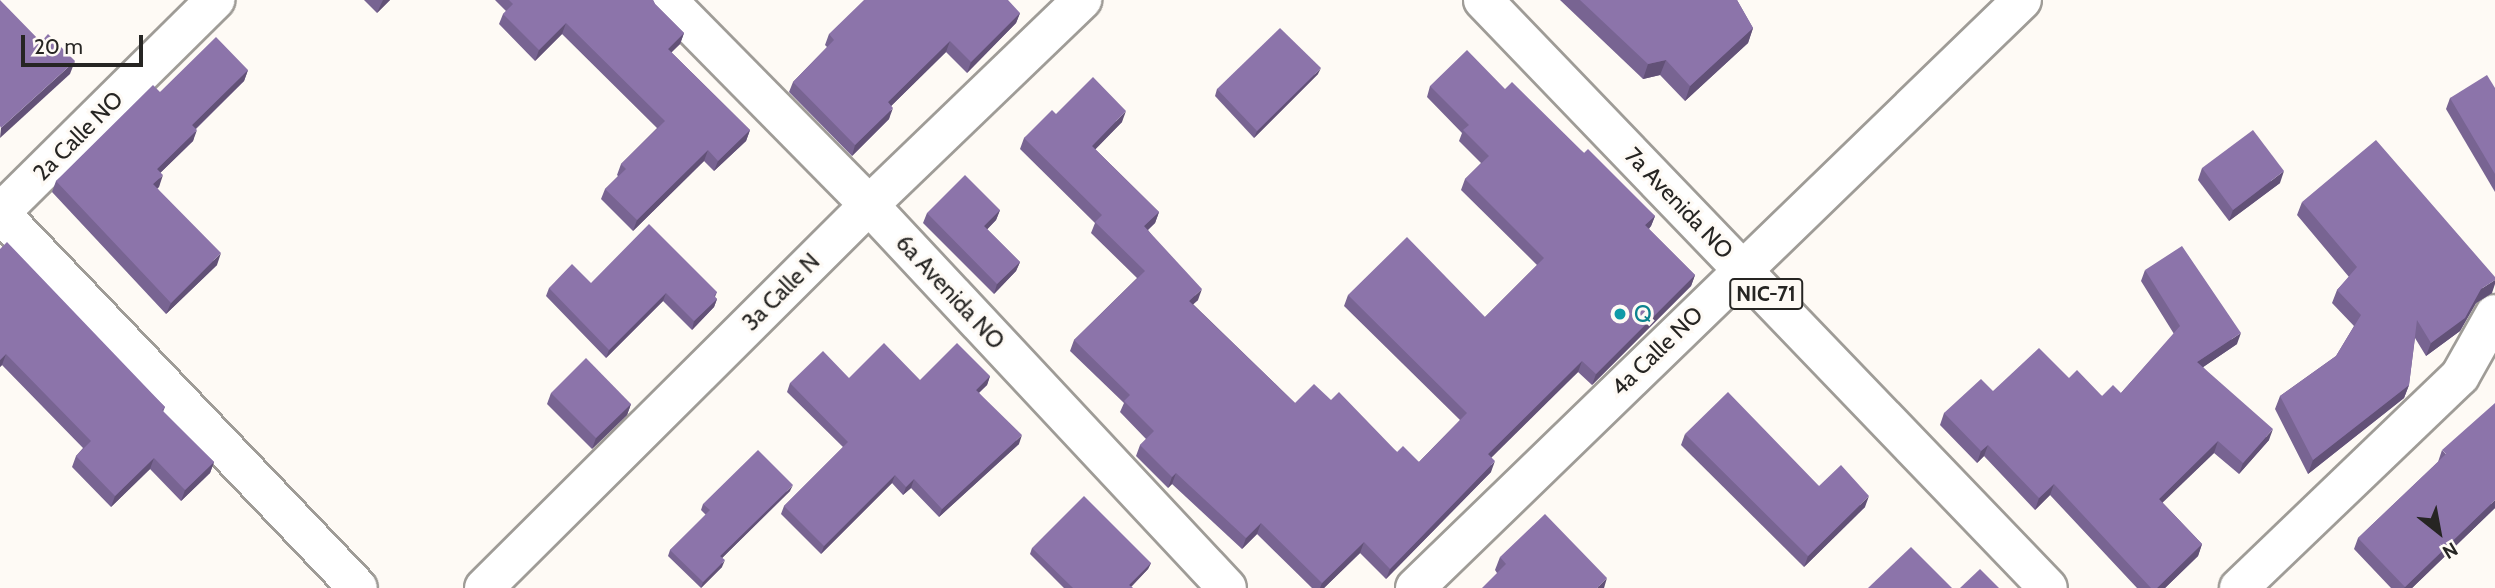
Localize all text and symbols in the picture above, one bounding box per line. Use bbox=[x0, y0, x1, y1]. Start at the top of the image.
scale bar bbox=[24, 21, 147, 65]
text: 20 m bbox=[34, 34, 83, 59]
street label: 2a Calle NO bbox=[28, 86, 128, 186]
street label: 7a Avenida NO bbox=[1619, 142, 1739, 264]
street label: 6a Avenida NO bbox=[890, 229, 1010, 355]
street label: 3a Calle N bbox=[737, 248, 825, 336]
road number: NIC-71 bbox=[1728, 276, 1804, 312]
place label: Q bbox=[1634, 300, 1652, 328]
street label: 4a Calle NO bbox=[1606, 301, 1708, 401]
marker: Q bbox=[1612, 306, 1628, 322]
north arrow bbox=[2404, 497, 2474, 567]
text: N bbox=[2438, 537, 2462, 564]

